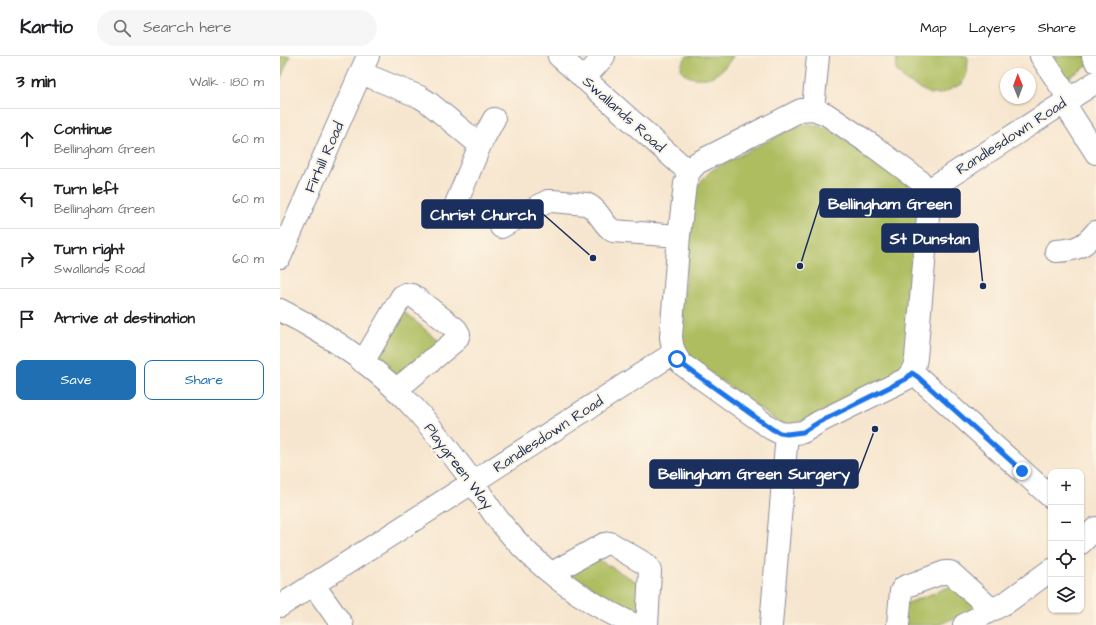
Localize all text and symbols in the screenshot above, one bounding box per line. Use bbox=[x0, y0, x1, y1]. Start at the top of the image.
search box bbox=[97, 10, 377, 46]
text: Kartio bbox=[20, 14, 73, 41]
icon: search bbox=[111, 17, 133, 39]
text: Search here bbox=[143, 17, 231, 38]
text: Map bbox=[920, 18, 947, 38]
text: Layers bbox=[969, 18, 1016, 38]
text: Share bbox=[1038, 18, 1076, 38]
north arrow bbox=[1000, 68, 1036, 104]
text: 3 min bbox=[16, 70, 56, 94]
street label: Swallands Road bbox=[578, 71, 670, 157]
text: Walk · 180 m bbox=[189, 73, 264, 91]
street label: Randlesdown Road bbox=[952, 93, 1071, 180]
street label: Firhill Road bbox=[299, 118, 350, 196]
text: Continue bbox=[54, 119, 112, 140]
icon: ahead bbox=[16, 128, 38, 150]
text: 60 m bbox=[232, 130, 264, 148]
text: Bellingham Green bbox=[54, 140, 155, 158]
text: Turn left bbox=[54, 179, 118, 200]
icon: left bbox=[16, 188, 38, 210]
callout: Bellingham Green bbox=[820, 189, 960, 217]
text: 60 m bbox=[232, 190, 264, 208]
text: Bellingham Green bbox=[828, 193, 952, 217]
text: Bellingham Green bbox=[54, 200, 155, 218]
callout: Christ Church bbox=[422, 200, 543, 228]
text: Christ Church bbox=[430, 204, 537, 226]
callout: St Dunstan bbox=[882, 224, 978, 252]
text: St Dunstan bbox=[889, 228, 970, 250]
text: Turn right bbox=[54, 239, 125, 260]
icon: right bbox=[16, 248, 38, 270]
text: 60 m bbox=[232, 250, 264, 268]
text: Swallands Road bbox=[54, 260, 145, 278]
icon: arrive bbox=[16, 308, 38, 330]
text: Arrive at destination bbox=[54, 308, 195, 329]
route start bbox=[668, 350, 686, 368]
button: Save bbox=[16, 360, 136, 400]
button: Share bbox=[144, 360, 264, 400]
street label: Randlesdown Road bbox=[489, 391, 608, 478]
street label: Playgreen Way bbox=[418, 419, 498, 515]
callout: Bellingham Green Surgery bbox=[650, 460, 858, 488]
route end bbox=[1013, 462, 1031, 480]
text: Bellingham Green Surgery bbox=[658, 463, 850, 487]
map controls bbox=[1048, 469, 1084, 613]
button: + bbox=[1048, 469, 1084, 505]
button: − bbox=[1048, 505, 1084, 541]
button: locate bbox=[1048, 541, 1084, 577]
button: layers bbox=[1048, 577, 1084, 613]

